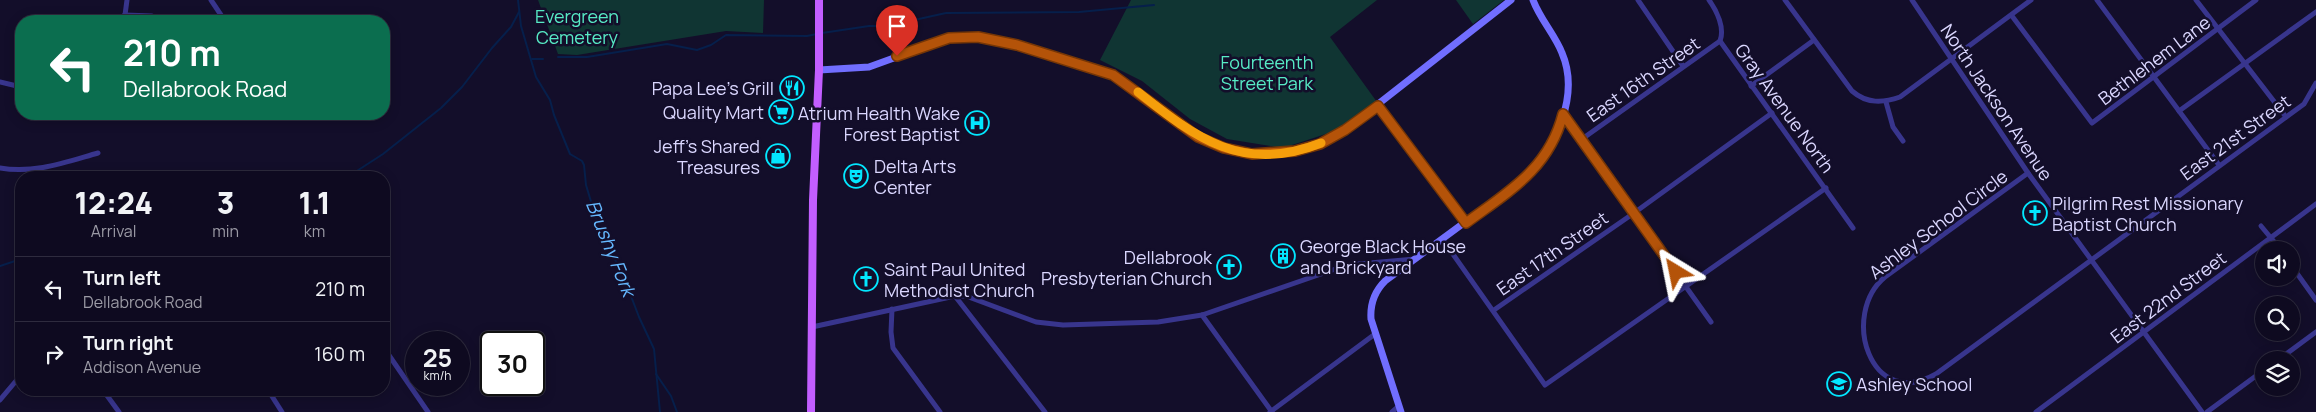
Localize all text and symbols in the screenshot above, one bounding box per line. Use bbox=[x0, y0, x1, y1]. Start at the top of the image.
park label: Evergreen Cemetery bbox=[535, 4, 619, 49]
pin bbox=[876, 5, 918, 56]
street label: Bethlehem Lane bbox=[2093, 10, 2215, 110]
icon: arrive bbox=[883, 12, 911, 40]
street label: North Jackson Avenue bbox=[1936, 19, 2058, 185]
text: 210 m bbox=[123, 29, 221, 77]
street label: East 16th Street bbox=[1582, 31, 1704, 127]
icon: left bbox=[40, 35, 105, 100]
street label: Gray Avenue North bbox=[1730, 39, 1840, 177]
park label: Fourteenth Street Park bbox=[1221, 50, 1314, 95]
text: Dellabrook Road bbox=[123, 74, 287, 104]
restaurant icon: Papa Lee's Grill bbox=[779, 75, 805, 101]
place label: Papa Lee's Grill bbox=[652, 76, 774, 100]
street label: East 21st Street bbox=[2175, 89, 2295, 185]
supermarket icon: Quality Mart bbox=[768, 99, 794, 125]
place label: Quality Mart bbox=[663, 100, 764, 124]
place label: Atrium Health Wake Forest Baptist bbox=[798, 101, 960, 146]
hospital icon: Atrium Health Wake Forest Baptist bbox=[964, 110, 990, 136]
place label: Jeff's Shared Treasures bbox=[654, 134, 760, 179]
shop icon: Jeff's Shared Treasures bbox=[765, 143, 791, 169]
place label: Delta Arts Center bbox=[874, 154, 956, 199]
theatre icon: Delta Arts Center bbox=[843, 163, 869, 189]
street label: Ashley School Circle bbox=[1864, 164, 2012, 284]
text: 12:24 bbox=[74, 182, 153, 223]
text: 3 bbox=[217, 182, 235, 223]
text: 1.1 bbox=[299, 182, 331, 223]
place label: Pilgrim Rest Missionary Baptist Church bbox=[2052, 191, 2244, 236]
water label: Brushy Fork bbox=[580, 196, 643, 302]
church icon: Pilgrim Rest Missionary Baptist Church bbox=[2022, 200, 2048, 226]
street label: East 17th Street bbox=[1491, 206, 1613, 300]
text: Arrival bbox=[91, 220, 136, 242]
text: min bbox=[212, 220, 239, 242]
text: km bbox=[304, 220, 325, 242]
place label: George Black House and Brickyard bbox=[1300, 234, 1466, 279]
map controls bbox=[2255, 241, 2300, 396]
button: sound bbox=[2255, 241, 2300, 286]
building icon: George Black House and Brickyard bbox=[1270, 243, 1296, 269]
place label: Dellabrook Presbyterian Church bbox=[1041, 245, 1213, 290]
position arrow bbox=[1649, 245, 1701, 297]
street label: East 22nd Street bbox=[2105, 246, 2231, 348]
church icon: Dellabrook Presbyterian Church bbox=[1216, 254, 1242, 280]
place label: Saint Paul United Methodist Church bbox=[884, 257, 1035, 302]
text: Turn left bbox=[83, 265, 161, 291]
church icon: Saint Paul United Methodist Church bbox=[853, 266, 879, 292]
icon: left bbox=[40, 275, 68, 303]
text: 210 m bbox=[315, 276, 365, 302]
text: Dellabrook Road bbox=[83, 291, 203, 313]
button: search bbox=[2255, 296, 2300, 341]
text: Turn right bbox=[83, 330, 173, 356]
speed limit sign: 30 bbox=[480, 331, 545, 396]
icon: right bbox=[40, 340, 68, 368]
text: 25 bbox=[423, 340, 452, 375]
text: 160 m bbox=[314, 341, 365, 367]
button: layers bbox=[2255, 351, 2300, 396]
text: Addison Avenue bbox=[83, 356, 201, 378]
text: km/h bbox=[424, 367, 451, 384]
school or university icon: Ashley School bbox=[1826, 371, 1852, 397]
place label: Ashley School bbox=[1856, 372, 1972, 396]

